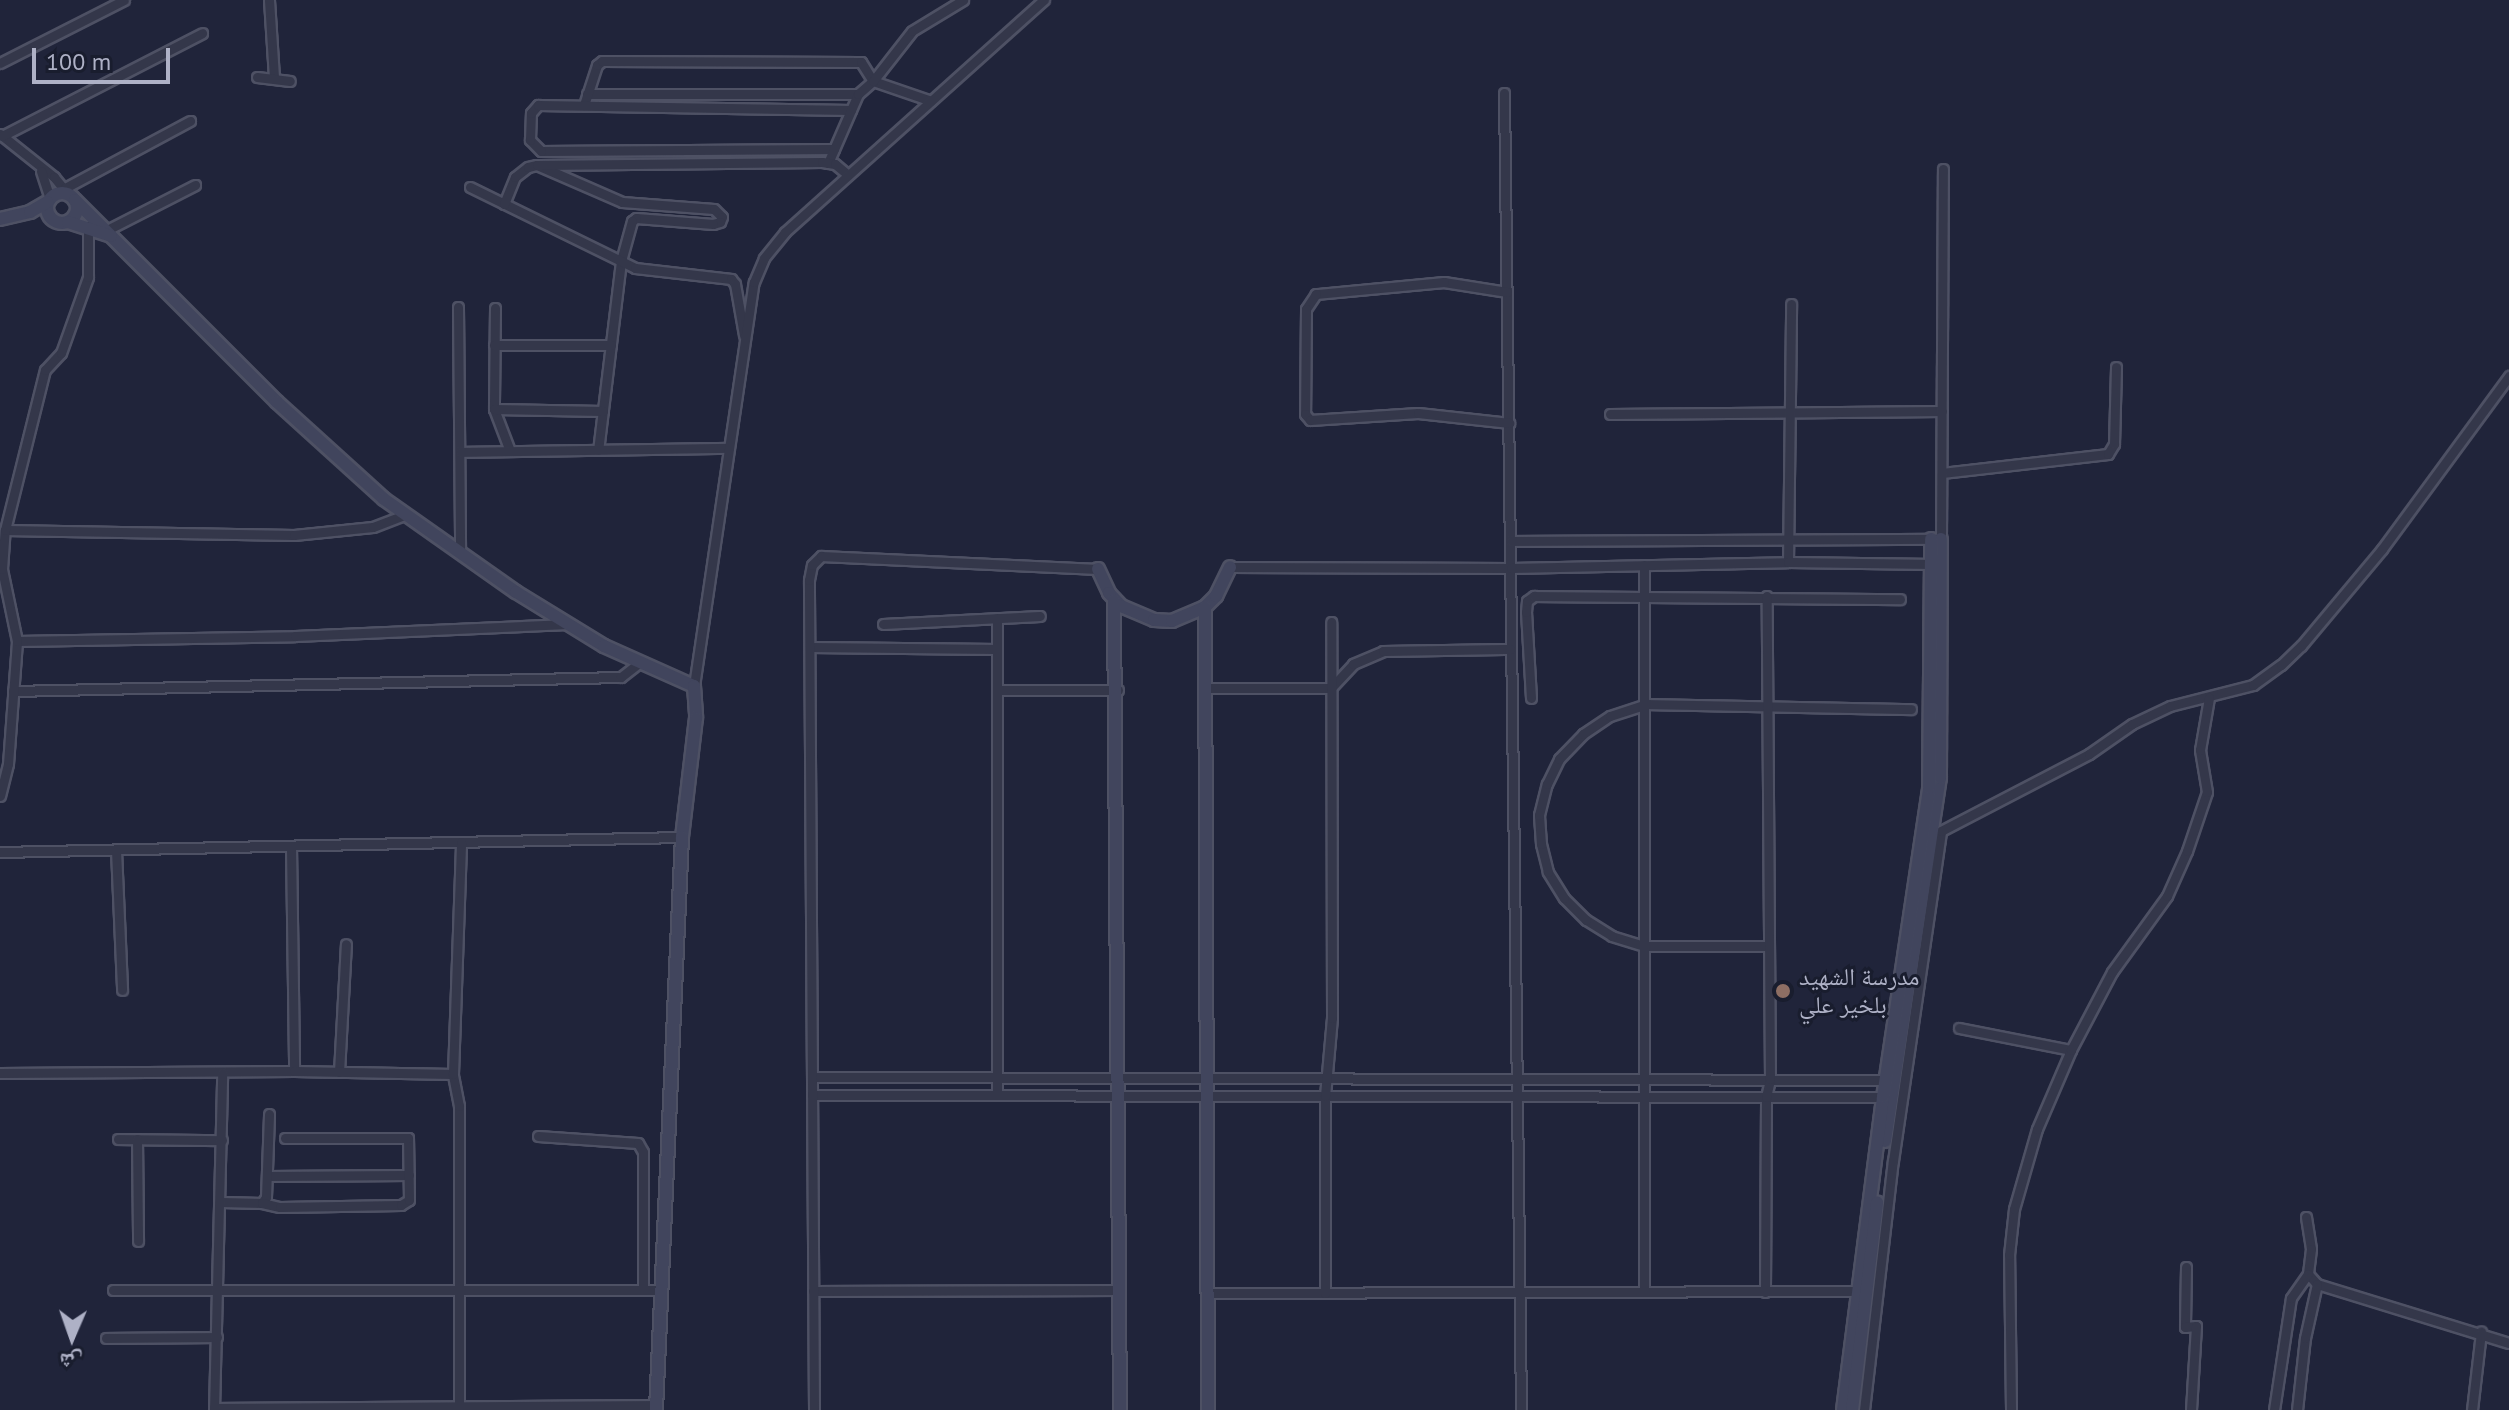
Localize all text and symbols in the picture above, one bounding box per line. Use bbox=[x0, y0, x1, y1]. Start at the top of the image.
scale bar bbox=[36, 32, 174, 82]
text: 100 m bbox=[46, 46, 111, 77]
place label: مدرسة الشهيد بلخير علي bbox=[1799, 963, 1920, 1019]
marker: مدرسة الشهيد بلخير علي bbox=[1774, 982, 1792, 1000]
north arrow bbox=[32, 1298, 112, 1378]
text: ش bbox=[59, 1348, 83, 1376]

